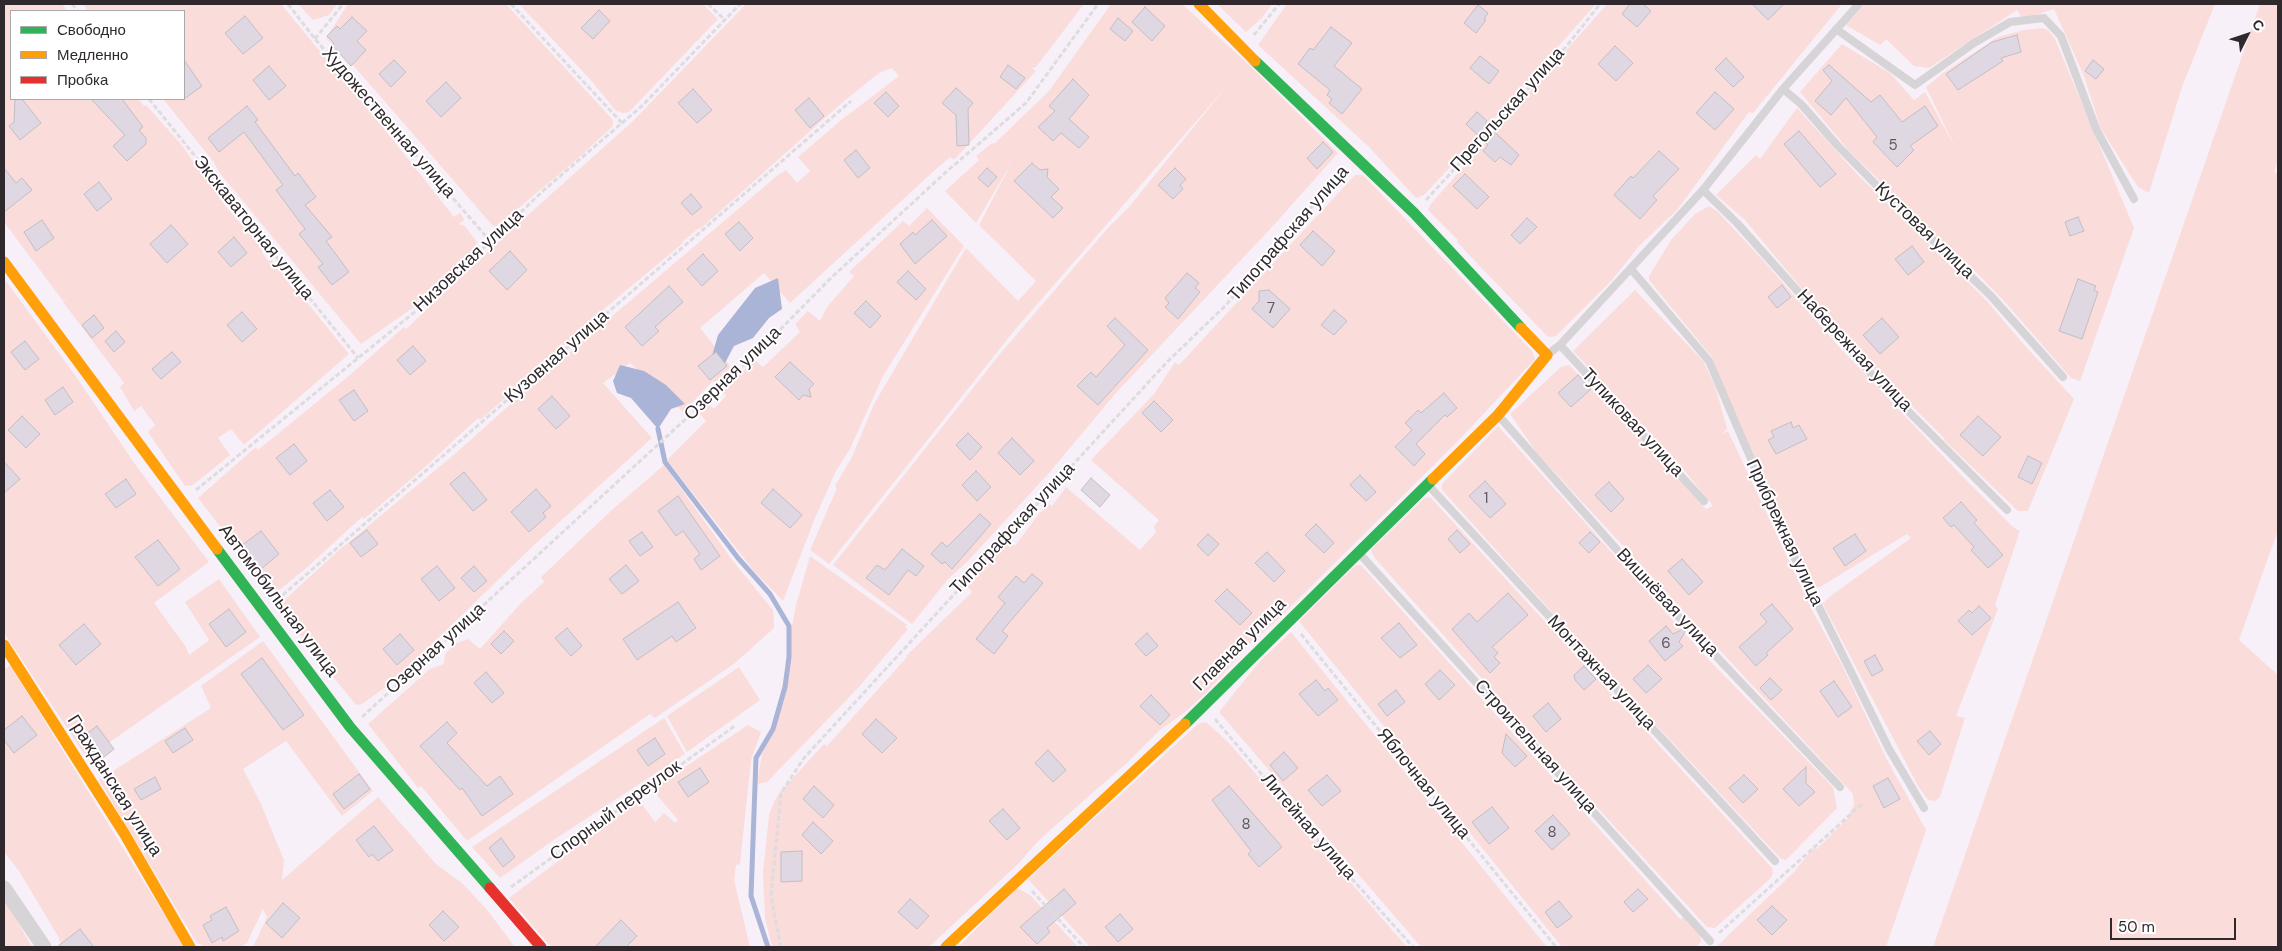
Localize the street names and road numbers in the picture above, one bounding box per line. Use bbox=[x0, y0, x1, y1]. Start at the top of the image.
street label: Художественная улица bbox=[317, 43, 459, 203]
street label: Прегольская улица bbox=[1446, 43, 1570, 177]
street label: Экскаваторная улица bbox=[188, 152, 318, 304]
street label: Типографская улица bbox=[1224, 162, 1354, 306]
street label: Кустовая улица bbox=[1870, 178, 1978, 284]
street label: Низовская улица bbox=[410, 205, 528, 317]
street label: Набережная улица bbox=[1792, 286, 1916, 416]
street label: Кузовная улица bbox=[500, 306, 614, 408]
street label: Озерная улица bbox=[680, 322, 786, 426]
street label: Тупиковая улица bbox=[1576, 364, 1688, 482]
street label: Прибрежная улица bbox=[1741, 456, 1827, 610]
street label: Типографская улица bbox=[946, 458, 1080, 600]
street label: Автомобильная улица bbox=[213, 520, 343, 682]
street label: Вишнёвая улица bbox=[1611, 544, 1723, 662]
street label: Главная улица bbox=[1189, 594, 1291, 696]
street label: Озерная улица bbox=[382, 599, 490, 699]
street label: Монтажная улица bbox=[1542, 611, 1660, 735]
street label: Строительная улица bbox=[1469, 676, 1601, 818]
street label: Гражданская улица bbox=[62, 711, 166, 861]
street label: Яблочная улица bbox=[1372, 724, 1474, 844]
street label: Спорный переулок bbox=[546, 756, 686, 866]
street label: Литейная улица bbox=[1256, 769, 1360, 885]

